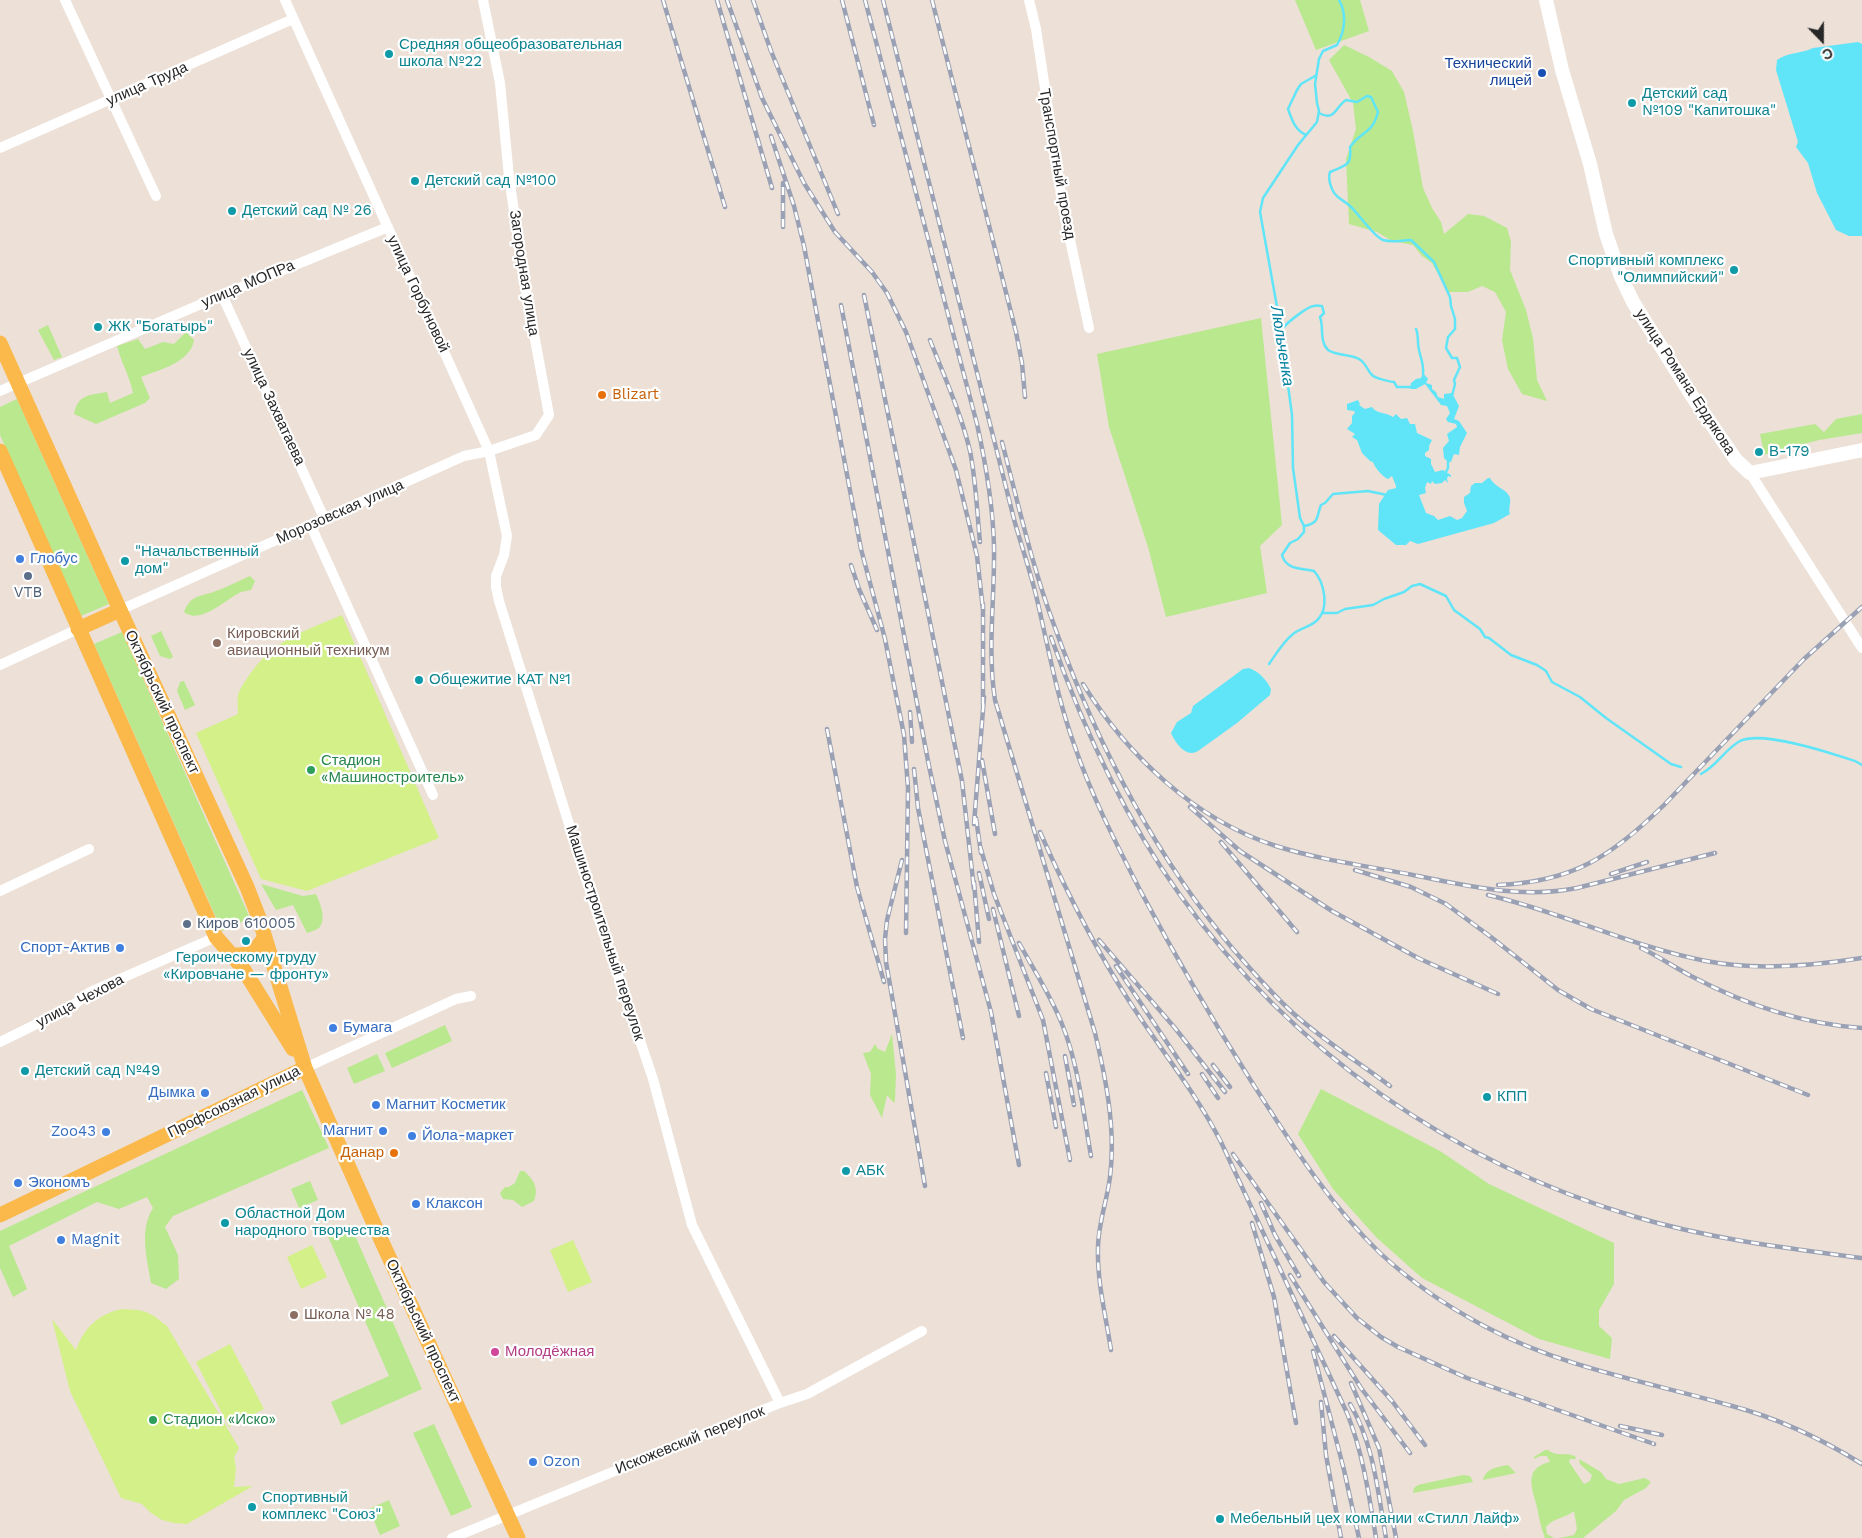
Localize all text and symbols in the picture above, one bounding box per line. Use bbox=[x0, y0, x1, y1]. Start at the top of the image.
north arrow bbox=[1797, 15, 1847, 65]
place label: Средняя общеобразовательная школа №22 bbox=[399, 36, 622, 71]
text: С bbox=[1820, 45, 1835, 63]
marker: Средняя общеобразовательная школа №22 bbox=[383, 48, 395, 60]
place label: Технический лицей bbox=[1445, 55, 1532, 90]
street label: улица Труда bbox=[104, 58, 190, 110]
marker: Технический лицей bbox=[1536, 67, 1548, 79]
place label: Детский сад №109 "Капитошка" bbox=[1642, 85, 1776, 120]
street label: Транспортный проезд bbox=[1035, 87, 1079, 241]
marker: Детский сад №109 "Капитошка" bbox=[1626, 97, 1638, 109]
place label: Детский сад №100 bbox=[425, 172, 556, 190]
marker: Детский сад №100 bbox=[409, 175, 421, 187]
place label: Детский сад № 26 bbox=[242, 202, 372, 220]
marker: Детский сад № 26 bbox=[226, 205, 238, 217]
street label: Загородная улица bbox=[505, 209, 543, 337]
street label: улица Горбуновой bbox=[383, 233, 453, 355]
place label: Спортивный комплекс "Олимпийский" bbox=[1568, 252, 1724, 287]
street label: улица МОПРа bbox=[199, 256, 297, 312]
marker: Спортивный комплекс "Олимпийский" bbox=[1728, 264, 1740, 276]
water label: Люльченка bbox=[1266, 304, 1298, 388]
street label: улица Романа Ердякова bbox=[1631, 306, 1739, 458]
place label: ЖК "Богатырь" bbox=[108, 318, 213, 336]
marker: ЖК "Богатырь" bbox=[92, 321, 104, 333]
street label: улица Захватаева bbox=[239, 346, 309, 468]
place label: Blizart bbox=[612, 386, 659, 404]
marker: Blizart bbox=[596, 389, 608, 401]
place label: В-179 bbox=[1769, 443, 1810, 461]
marker: В-179 bbox=[1753, 446, 1765, 458]
street label: Морозовская улица bbox=[273, 476, 407, 548]
place label: "Начальственный дом" bbox=[135, 543, 259, 578]
place label: Глобус bbox=[30, 550, 78, 568]
marker: Глобус bbox=[14, 553, 26, 565]
marker: "Начальственный дом" bbox=[119, 555, 131, 567]
marker: VTB bbox=[22, 570, 34, 582]
place label: VTB bbox=[14, 584, 42, 602]
place label: Кировский авиационный техникум bbox=[227, 625, 389, 660]
street label: Октябрьский проспект bbox=[121, 627, 203, 777]
marker: Кировский авиационный техникум bbox=[211, 637, 223, 649]
place label: Общежитие КАТ №1 bbox=[429, 671, 571, 689]
marker: Общежитие КАТ №1 bbox=[413, 674, 425, 686]
place label: Стадион «Машиностроитель» bbox=[321, 752, 464, 787]
marker: Стадион «Машиностроитель» bbox=[305, 764, 317, 776]
street label: Машиностроительный переулок bbox=[562, 823, 648, 1043]
place label: Киров 610005 bbox=[197, 915, 296, 933]
marker: Киров 610005 bbox=[181, 918, 193, 930]
marker: Героическому труду «Кировчане — фронту» bbox=[240, 935, 252, 947]
place label: Спорт-Актив bbox=[20, 939, 110, 957]
marker: Спорт-Актив bbox=[114, 942, 126, 954]
place label: Героическому труду «Кировчане — фронту» bbox=[163, 949, 329, 984]
street label: улица Чехова bbox=[33, 970, 127, 1032]
place label: Бумага bbox=[343, 1019, 392, 1037]
marker: Бумага bbox=[327, 1022, 339, 1034]
place label: Детский сад №49 bbox=[35, 1062, 160, 1080]
street label: Профсоюзная улица bbox=[165, 1062, 303, 1142]
marker: Детский сад №49 bbox=[19, 1065, 31, 1077]
place label: Дымка bbox=[149, 1084, 195, 1102]
marker: Дымка bbox=[199, 1087, 211, 1099]
place label: КПП bbox=[1497, 1088, 1527, 1106]
marker: КПП bbox=[1481, 1091, 1493, 1103]
place label: Магнит Косметик bbox=[386, 1096, 506, 1114]
marker: Магнит Косметик bbox=[370, 1099, 382, 1111]
place label: Магнит bbox=[323, 1122, 373, 1140]
place label: Zoo43 bbox=[51, 1123, 96, 1141]
marker: Магнит bbox=[377, 1125, 389, 1137]
marker: Zoo43 bbox=[100, 1126, 112, 1138]
place label: Йола-маркет bbox=[422, 1127, 514, 1145]
marker: Йола-маркет bbox=[406, 1130, 418, 1142]
place label: Данар bbox=[341, 1144, 384, 1162]
marker: Данар bbox=[388, 1147, 400, 1159]
place label: АБК bbox=[856, 1162, 885, 1180]
marker: АБК bbox=[840, 1165, 852, 1177]
place label: Экономъ bbox=[28, 1174, 90, 1192]
marker: Экономъ bbox=[12, 1177, 24, 1189]
place label: Клаксон bbox=[426, 1195, 483, 1213]
marker: Клаксон bbox=[410, 1198, 422, 1210]
place label: Областной Дом народного творчества bbox=[235, 1205, 390, 1240]
marker: Областной Дом народного творчества bbox=[219, 1217, 231, 1229]
place label: Magnit bbox=[71, 1231, 120, 1249]
marker: Magnit bbox=[55, 1234, 67, 1246]
street label: Октябрьский проспект bbox=[382, 1256, 464, 1406]
place label: Школа № 48 bbox=[304, 1306, 395, 1324]
marker: Школа № 48 bbox=[288, 1309, 300, 1321]
place label: Молодёжная bbox=[505, 1343, 594, 1361]
marker: Молодёжная bbox=[489, 1346, 501, 1358]
street label: Искожевский переулок bbox=[613, 1402, 767, 1478]
place label: Стадион «Иско» bbox=[163, 1411, 276, 1429]
marker: Стадион «Иско» bbox=[147, 1414, 159, 1426]
place label: Ozon bbox=[543, 1453, 580, 1471]
marker: Ozon bbox=[527, 1456, 539, 1468]
place label: Спортивный комплекс "Союз" bbox=[262, 1489, 381, 1524]
marker: Спортивный комплекс "Союз" bbox=[246, 1501, 258, 1513]
place label: Мебельный цех компании «Стилл Лайф» bbox=[1230, 1510, 1520, 1528]
marker: Мебельный цех компании «Стилл Лайф» bbox=[1214, 1513, 1226, 1525]

